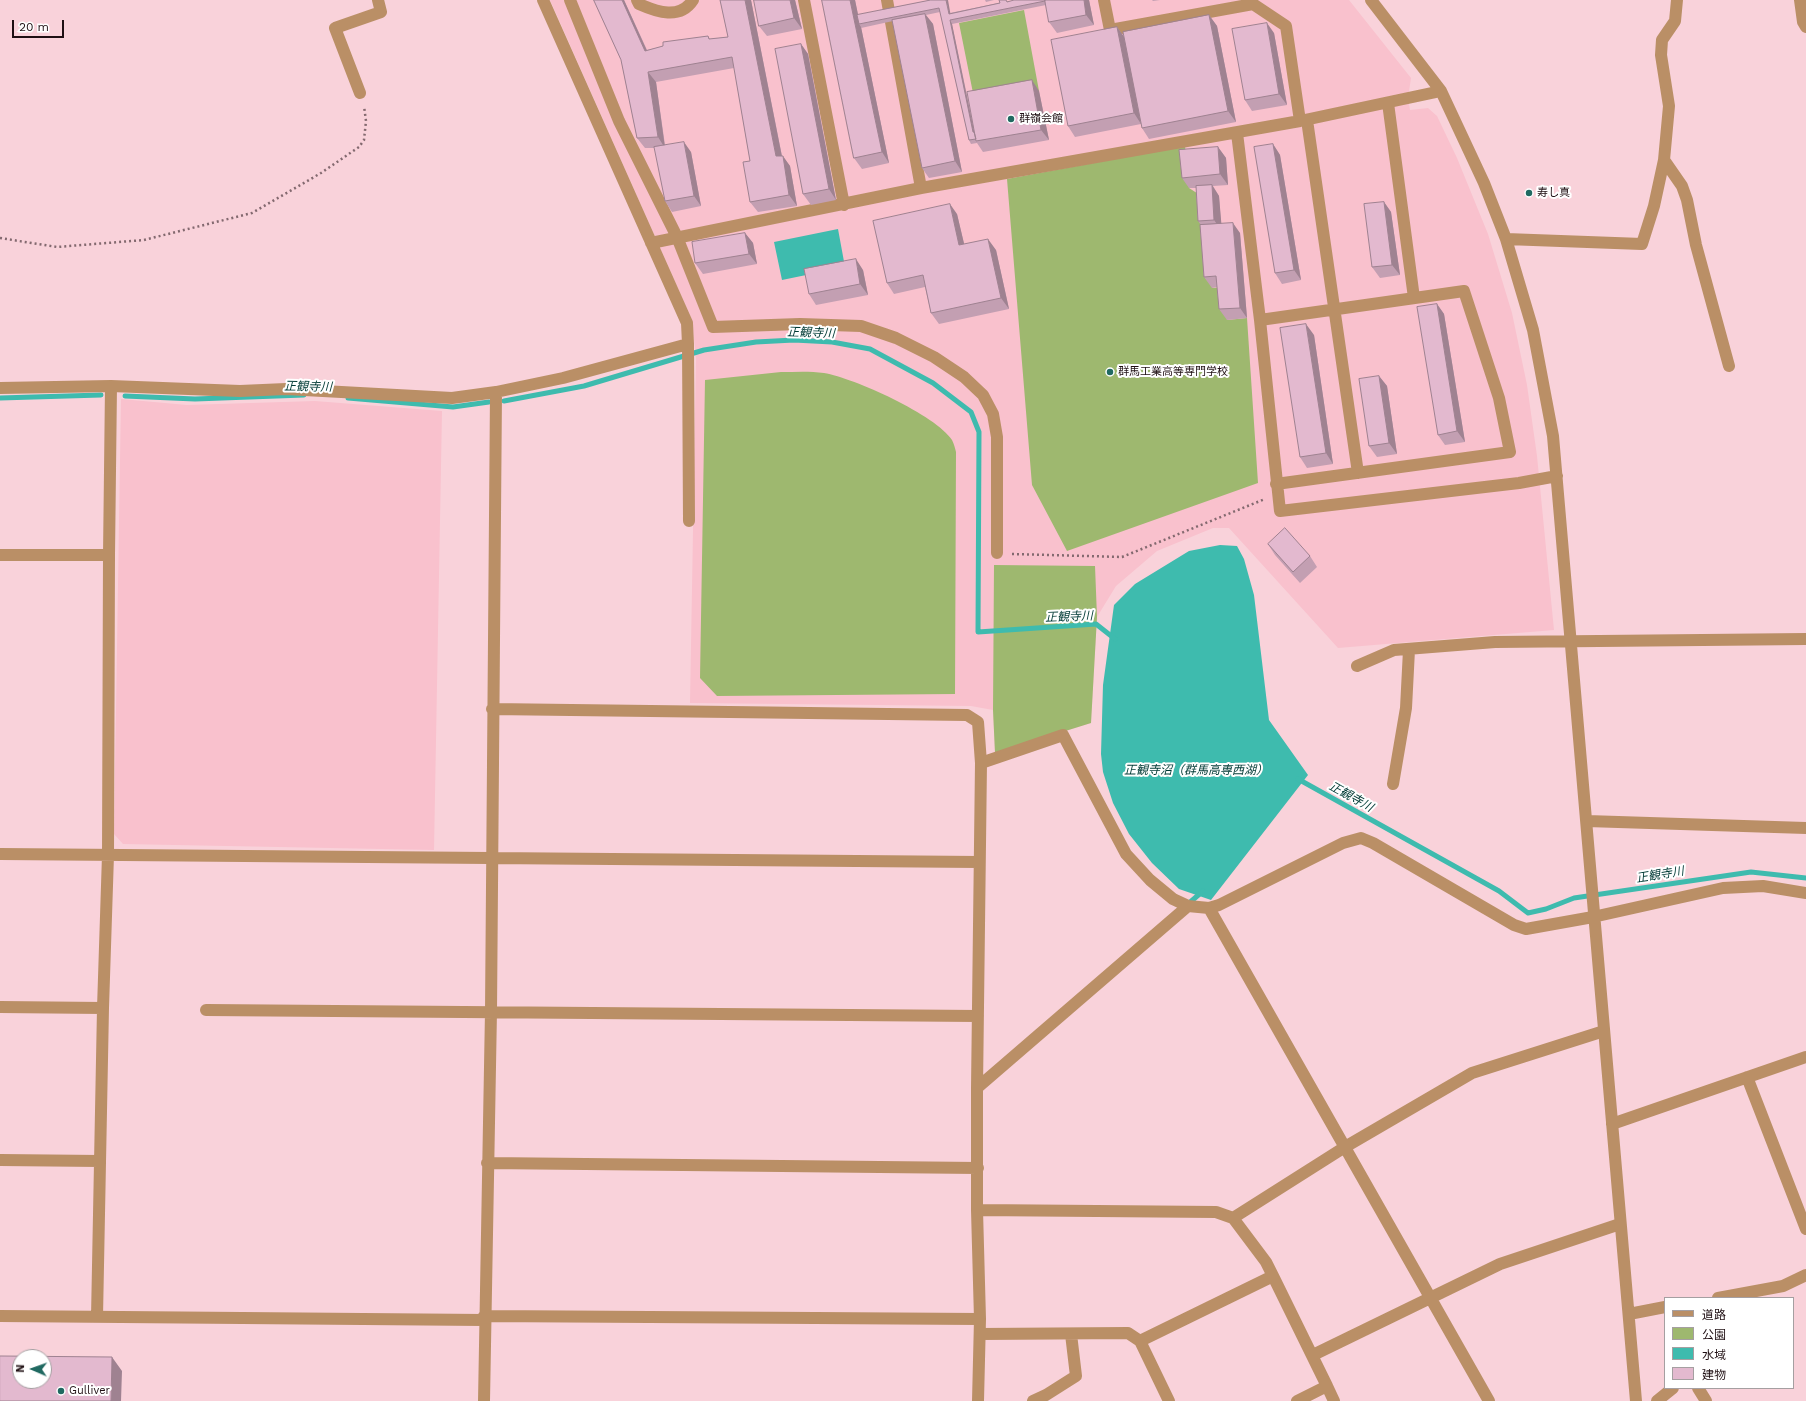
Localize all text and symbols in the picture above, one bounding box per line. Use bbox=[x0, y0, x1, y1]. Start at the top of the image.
scale bar bbox=[14, 12, 66, 38]
text: 20 m bbox=[19, 20, 49, 34]
place label: 群嶺会館 bbox=[1019, 112, 1063, 126]
marker: 群嶺会館 bbox=[1006, 114, 1016, 124]
place label: 寿し真 bbox=[1537, 186, 1570, 200]
marker: 寿し真 bbox=[1524, 188, 1534, 198]
water label: 正観寺川 bbox=[787, 325, 835, 341]
place label: 群馬工業高等専門学校 bbox=[1118, 365, 1228, 379]
marker: 群馬工業高等専門学校 bbox=[1105, 367, 1115, 377]
water label: 正観寺川 bbox=[284, 379, 332, 395]
water label: 正観寺川 bbox=[1045, 609, 1093, 625]
water label: 正観寺沼（群馬高専西湖） bbox=[1124, 763, 1268, 777]
water label: 正観寺川 bbox=[1327, 779, 1375, 815]
water label: 正観寺川 bbox=[1635, 864, 1685, 886]
legend bbox=[1664, 1297, 1794, 1389]
text: 道路 bbox=[1702, 1308, 1726, 1322]
text: 公園 bbox=[1702, 1328, 1726, 1342]
text: 水域 bbox=[1702, 1348, 1726, 1362]
north arrow bbox=[12, 1349, 52, 1389]
text: N bbox=[14, 1364, 27, 1373]
text: 建物 bbox=[1702, 1368, 1726, 1382]
place label: Gulliver bbox=[69, 1384, 110, 1398]
marker: Gulliver bbox=[56, 1386, 66, 1396]

